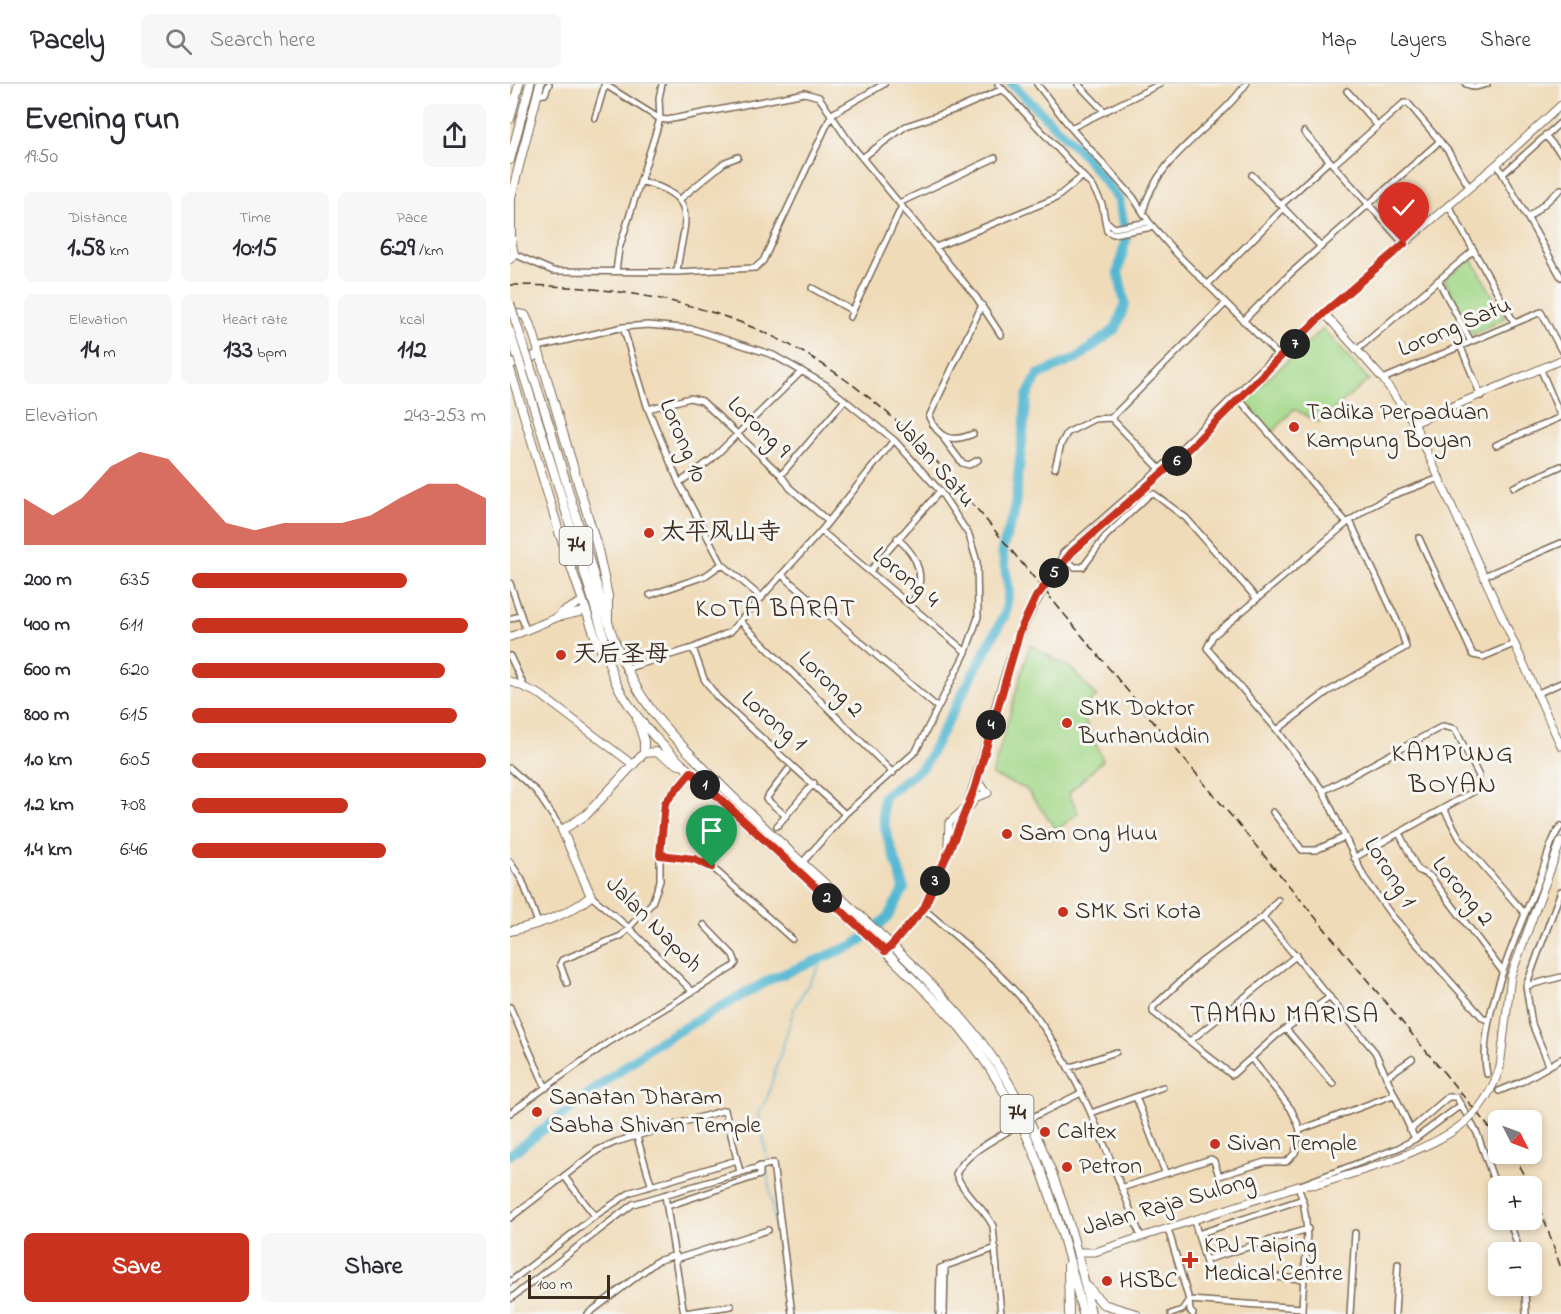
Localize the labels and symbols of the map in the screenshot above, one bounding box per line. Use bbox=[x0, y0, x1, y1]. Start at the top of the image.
pin bbox=[1378, 182, 1429, 244]
street label: Lorong Satu bbox=[1393, 288, 1517, 368]
pin: 7 bbox=[1280, 329, 1310, 359]
street label: Lorong 9 bbox=[718, 389, 798, 468]
street label: Lorong 10 bbox=[649, 394, 715, 488]
place label: Tadika Perpaduan Kampung Boyan bbox=[1306, 396, 1489, 460]
street label: Jalan Satu bbox=[885, 410, 983, 516]
marker: Tadika Perpaduan Kampung Boyan bbox=[1287, 420, 1301, 434]
pin: 6 bbox=[1162, 446, 1192, 476]
place label: 太平风山寺 bbox=[661, 516, 781, 551]
marker: 太平风山寺 bbox=[642, 526, 656, 540]
road number: 74 bbox=[560, 527, 592, 565]
street label: Lorong 4 bbox=[863, 539, 947, 617]
pin: 5 bbox=[1039, 558, 1069, 588]
district label: KOTA BARAT bbox=[696, 591, 856, 629]
place label: 天后圣母 bbox=[573, 638, 669, 673]
street label: Lorong 2 bbox=[789, 644, 871, 726]
marker: 天后圣母 bbox=[554, 648, 568, 662]
street label: Lorong 1 bbox=[732, 683, 814, 761]
place label: SMK Doktor Burhanuddin bbox=[1078, 692, 1209, 755]
pin: 4 bbox=[976, 710, 1006, 740]
marker: SMK Doktor Burhanuddin bbox=[1060, 716, 1074, 730]
district label: KAMPUNG BOYAN bbox=[1392, 735, 1514, 805]
pin: 1 bbox=[690, 770, 720, 800]
pin bbox=[686, 805, 737, 867]
place label: Sam Ong Huu bbox=[1019, 817, 1158, 852]
marker: Sam Ong Huu bbox=[1000, 827, 1014, 841]
street label: Lorong 1 bbox=[1354, 831, 1425, 915]
street label: Lorong 2 bbox=[1422, 849, 1502, 935]
pin: 3 bbox=[920, 866, 950, 896]
street label: Jalan Napoh bbox=[596, 868, 710, 982]
pin: 2 bbox=[812, 883, 842, 913]
place label: SMK Sri Kota bbox=[1075, 895, 1201, 930]
marker: SMK Sri Kota bbox=[1056, 905, 1070, 919]
district label: TAMAN MARISA bbox=[1190, 997, 1380, 1035]
place label: Sanatan Dharam Sabha Shivan Temple bbox=[549, 1081, 761, 1144]
road number: 74 bbox=[1000, 1095, 1034, 1133]
marker: Sanatan Dharam Sabha Shivan Temple bbox=[530, 1105, 544, 1119]
north arrow bbox=[1488, 1110, 1542, 1164]
place label: Caltex bbox=[1057, 1115, 1117, 1150]
marker: Caltex bbox=[1038, 1125, 1052, 1139]
place label: Sivan Temple bbox=[1227, 1127, 1357, 1162]
marker: Sivan Temple bbox=[1208, 1137, 1222, 1151]
place label: Petron bbox=[1079, 1150, 1142, 1185]
marker: Petron bbox=[1060, 1160, 1074, 1174]
street label: Jalan Raja Sulong bbox=[1079, 1164, 1259, 1246]
place label: KPJ Taiping Medical Centre bbox=[1204, 1229, 1343, 1292]
marker: KPJ Taiping Medical Centre bbox=[1181, 1251, 1199, 1269]
place label: HSBC bbox=[1119, 1264, 1178, 1299]
scale bar bbox=[528, 1272, 610, 1300]
marker: HSBC bbox=[1100, 1274, 1114, 1288]

